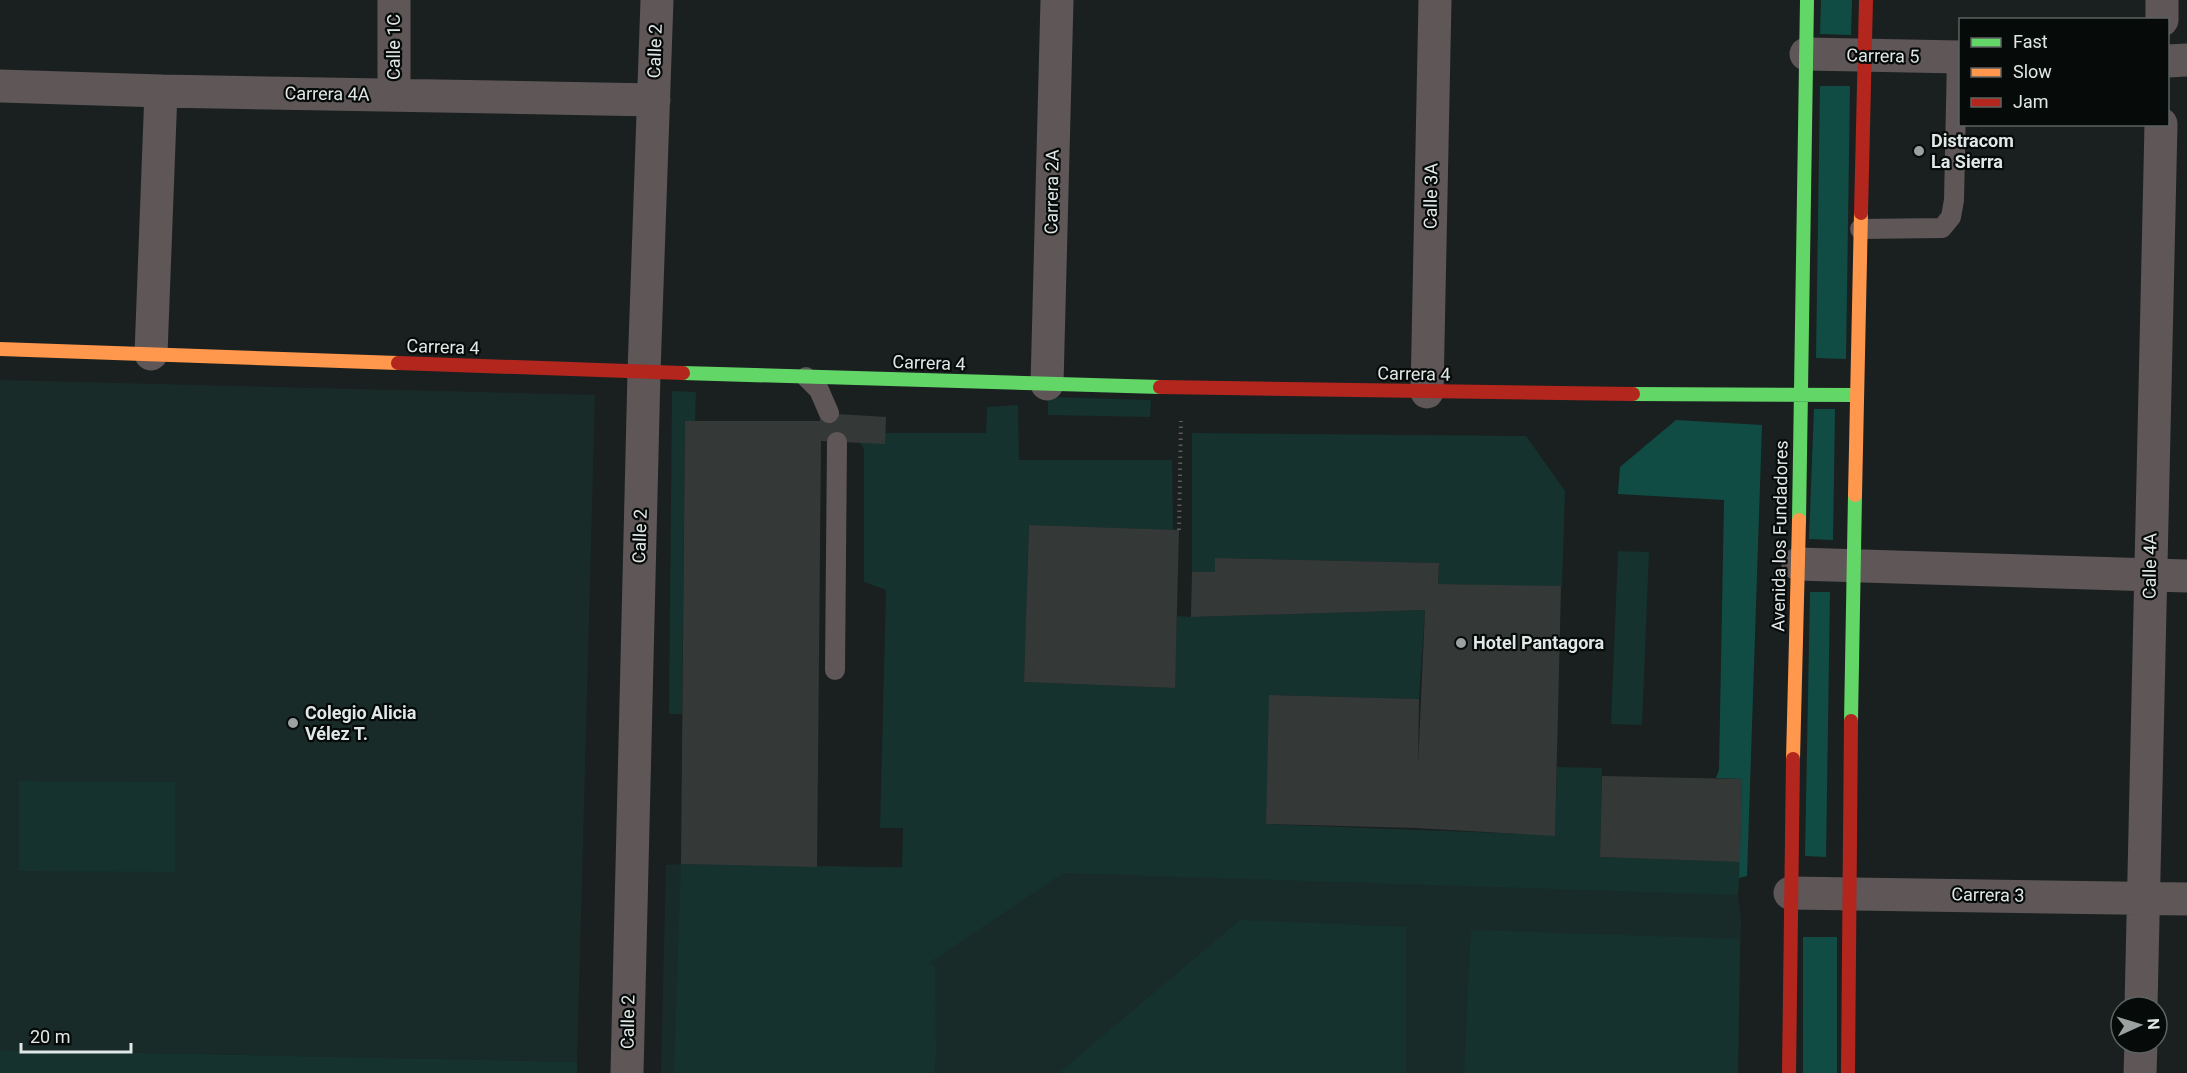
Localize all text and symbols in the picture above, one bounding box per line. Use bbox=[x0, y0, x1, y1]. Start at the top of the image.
street label: Calle 1C bbox=[383, 14, 404, 80]
legend bbox=[1959, 18, 2169, 126]
street label: Calle 2 bbox=[643, 23, 666, 79]
text: Fast bbox=[2013, 31, 2048, 52]
street label: Carrera 5 bbox=[1846, 44, 1920, 67]
text: Slow bbox=[2013, 61, 2052, 82]
street label: Carrera 4A bbox=[284, 82, 370, 105]
text: Jam bbox=[2013, 91, 2049, 112]
place label: Distracom La Sierra bbox=[1931, 130, 2014, 172]
marker: Distracom La Sierra bbox=[1912, 144, 1926, 158]
street label: Carrera 2A bbox=[1040, 149, 1063, 235]
street label: Calle 3A bbox=[1419, 162, 1442, 229]
street label: Carrera 4 bbox=[406, 335, 480, 358]
street label: Carrera 4 bbox=[892, 351, 966, 374]
street label: Carrera 4 bbox=[1377, 362, 1451, 385]
street label: Avenida los Fundadores bbox=[1767, 440, 1792, 632]
street label: Calle 2 bbox=[628, 508, 651, 564]
street label: Calle 4A bbox=[2138, 532, 2161, 599]
place label: Hotel Pantagora bbox=[1473, 632, 1605, 653]
marker: Hotel Pantagora bbox=[1454, 636, 1468, 650]
place label: Colegio Alicia Vélez T. bbox=[305, 702, 417, 744]
marker: Colegio Alicia Vélez T. bbox=[286, 716, 300, 730]
street label: Carrera 3 bbox=[1951, 883, 2025, 906]
street label: Calle 2 bbox=[617, 995, 638, 1049]
north arrow bbox=[2109, 995, 2169, 1055]
scale bar bbox=[21, 1016, 130, 1054]
text: N bbox=[2144, 1018, 2163, 1030]
text: 20 m bbox=[30, 1026, 70, 1047]

